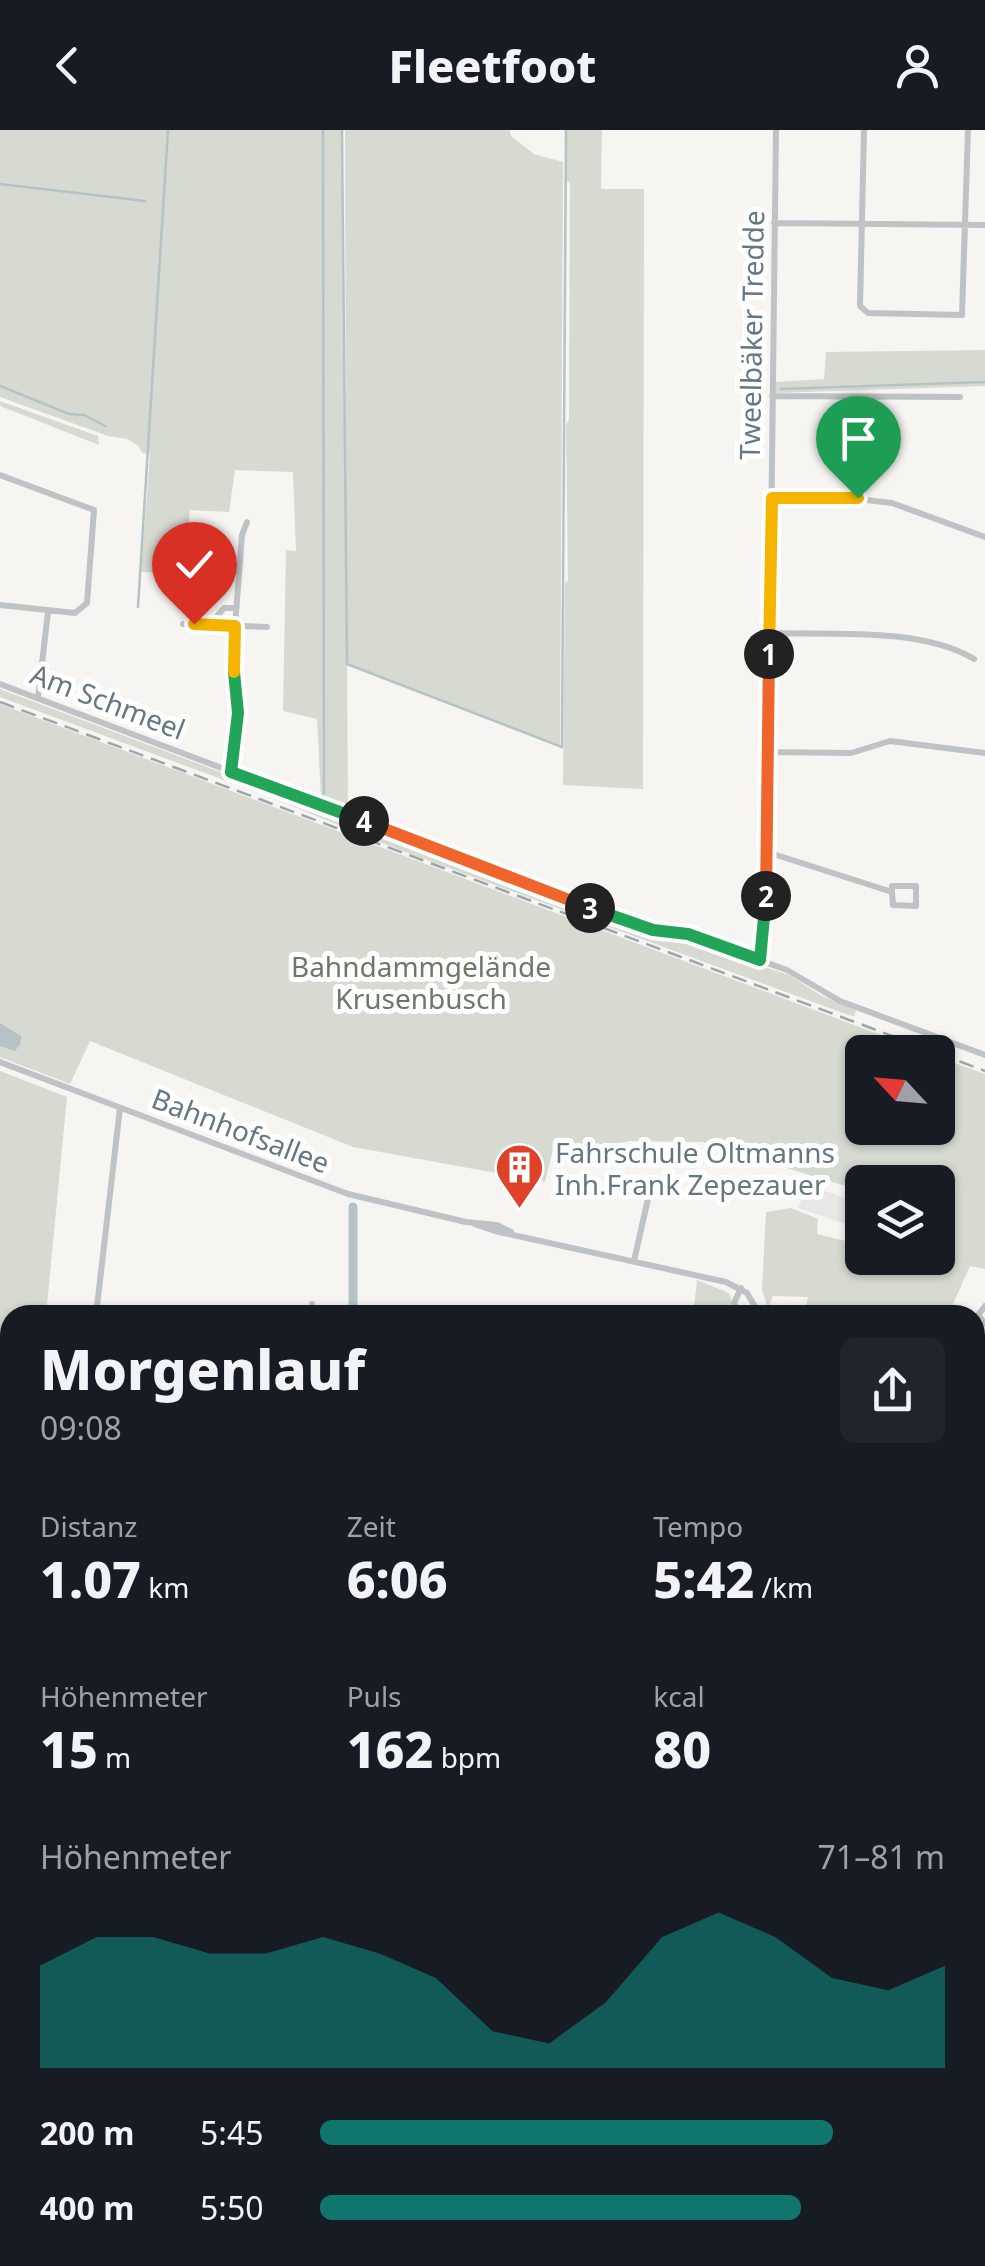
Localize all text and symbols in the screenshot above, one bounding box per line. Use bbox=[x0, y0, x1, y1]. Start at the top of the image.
text: Fleetfoot bbox=[389, 35, 596, 96]
icon: back bbox=[40, 38, 95, 93]
icon: person bbox=[890, 38, 945, 93]
street label: Tweelbäker Tredde bbox=[730, 210, 772, 460]
pin bbox=[816, 396, 901, 499]
icon: arrive bbox=[831, 411, 886, 466]
pin bbox=[152, 522, 237, 625]
icon: check bbox=[167, 537, 222, 592]
pin: 1 bbox=[744, 629, 794, 679]
text: 1 bbox=[761, 635, 777, 673]
street label: Am Schmeel bbox=[25, 654, 191, 748]
pin: 4 bbox=[339, 796, 389, 846]
text: 4 bbox=[356, 802, 372, 840]
pin: 2 bbox=[741, 871, 791, 921]
text: 2 bbox=[758, 877, 774, 915]
pin: 3 bbox=[565, 883, 615, 933]
text: 3 bbox=[582, 889, 598, 927]
park label: Bahndammgelände Krusenbusch bbox=[291, 947, 551, 1017]
north arrow bbox=[845, 1035, 955, 1145]
map controls bbox=[845, 1035, 955, 1275]
street label: Bahnhofsallee bbox=[147, 1079, 335, 1181]
place label: Fahrschule Oltmanns Inh.Frank Zepezauer bbox=[555, 1133, 835, 1203]
building icon: Fahrschule Oltmanns Inh.Frank Zepezauer bbox=[494, 1142, 546, 1210]
button: layers bbox=[845, 1165, 955, 1275]
text: Morgenlauf bbox=[40, 1331, 365, 1406]
button: share bbox=[840, 1338, 945, 1443]
text: 09:08 bbox=[40, 1406, 122, 1449]
text: Distanz bbox=[40, 1507, 137, 1545]
text: Zeit bbox=[347, 1507, 396, 1545]
text: Tempo bbox=[653, 1507, 743, 1545]
text: 1.07 bbox=[40, 1545, 141, 1613]
text: 6:06 bbox=[347, 1545, 448, 1613]
text: 5:42 bbox=[653, 1545, 754, 1613]
text: km bbox=[141, 1568, 189, 1606]
text: /km bbox=[754, 1568, 813, 1606]
text: Höhenmeter bbox=[40, 1677, 208, 1715]
text: Puls bbox=[347, 1677, 402, 1715]
text: kcal bbox=[653, 1677, 705, 1715]
text: 15 bbox=[40, 1715, 98, 1783]
text: 162 bbox=[347, 1715, 433, 1783]
text: 80 bbox=[653, 1715, 711, 1783]
text: m bbox=[98, 1738, 131, 1776]
text: bpm bbox=[433, 1738, 501, 1776]
text: Höhenmeter bbox=[40, 1835, 231, 1878]
text: 71–81 m bbox=[818, 1835, 945, 1878]
text: 200 m bbox=[40, 2111, 134, 2154]
text: 5:45 bbox=[200, 2111, 264, 2154]
text: 400 m bbox=[40, 2186, 134, 2229]
text: 5:50 bbox=[200, 2186, 264, 2229]

